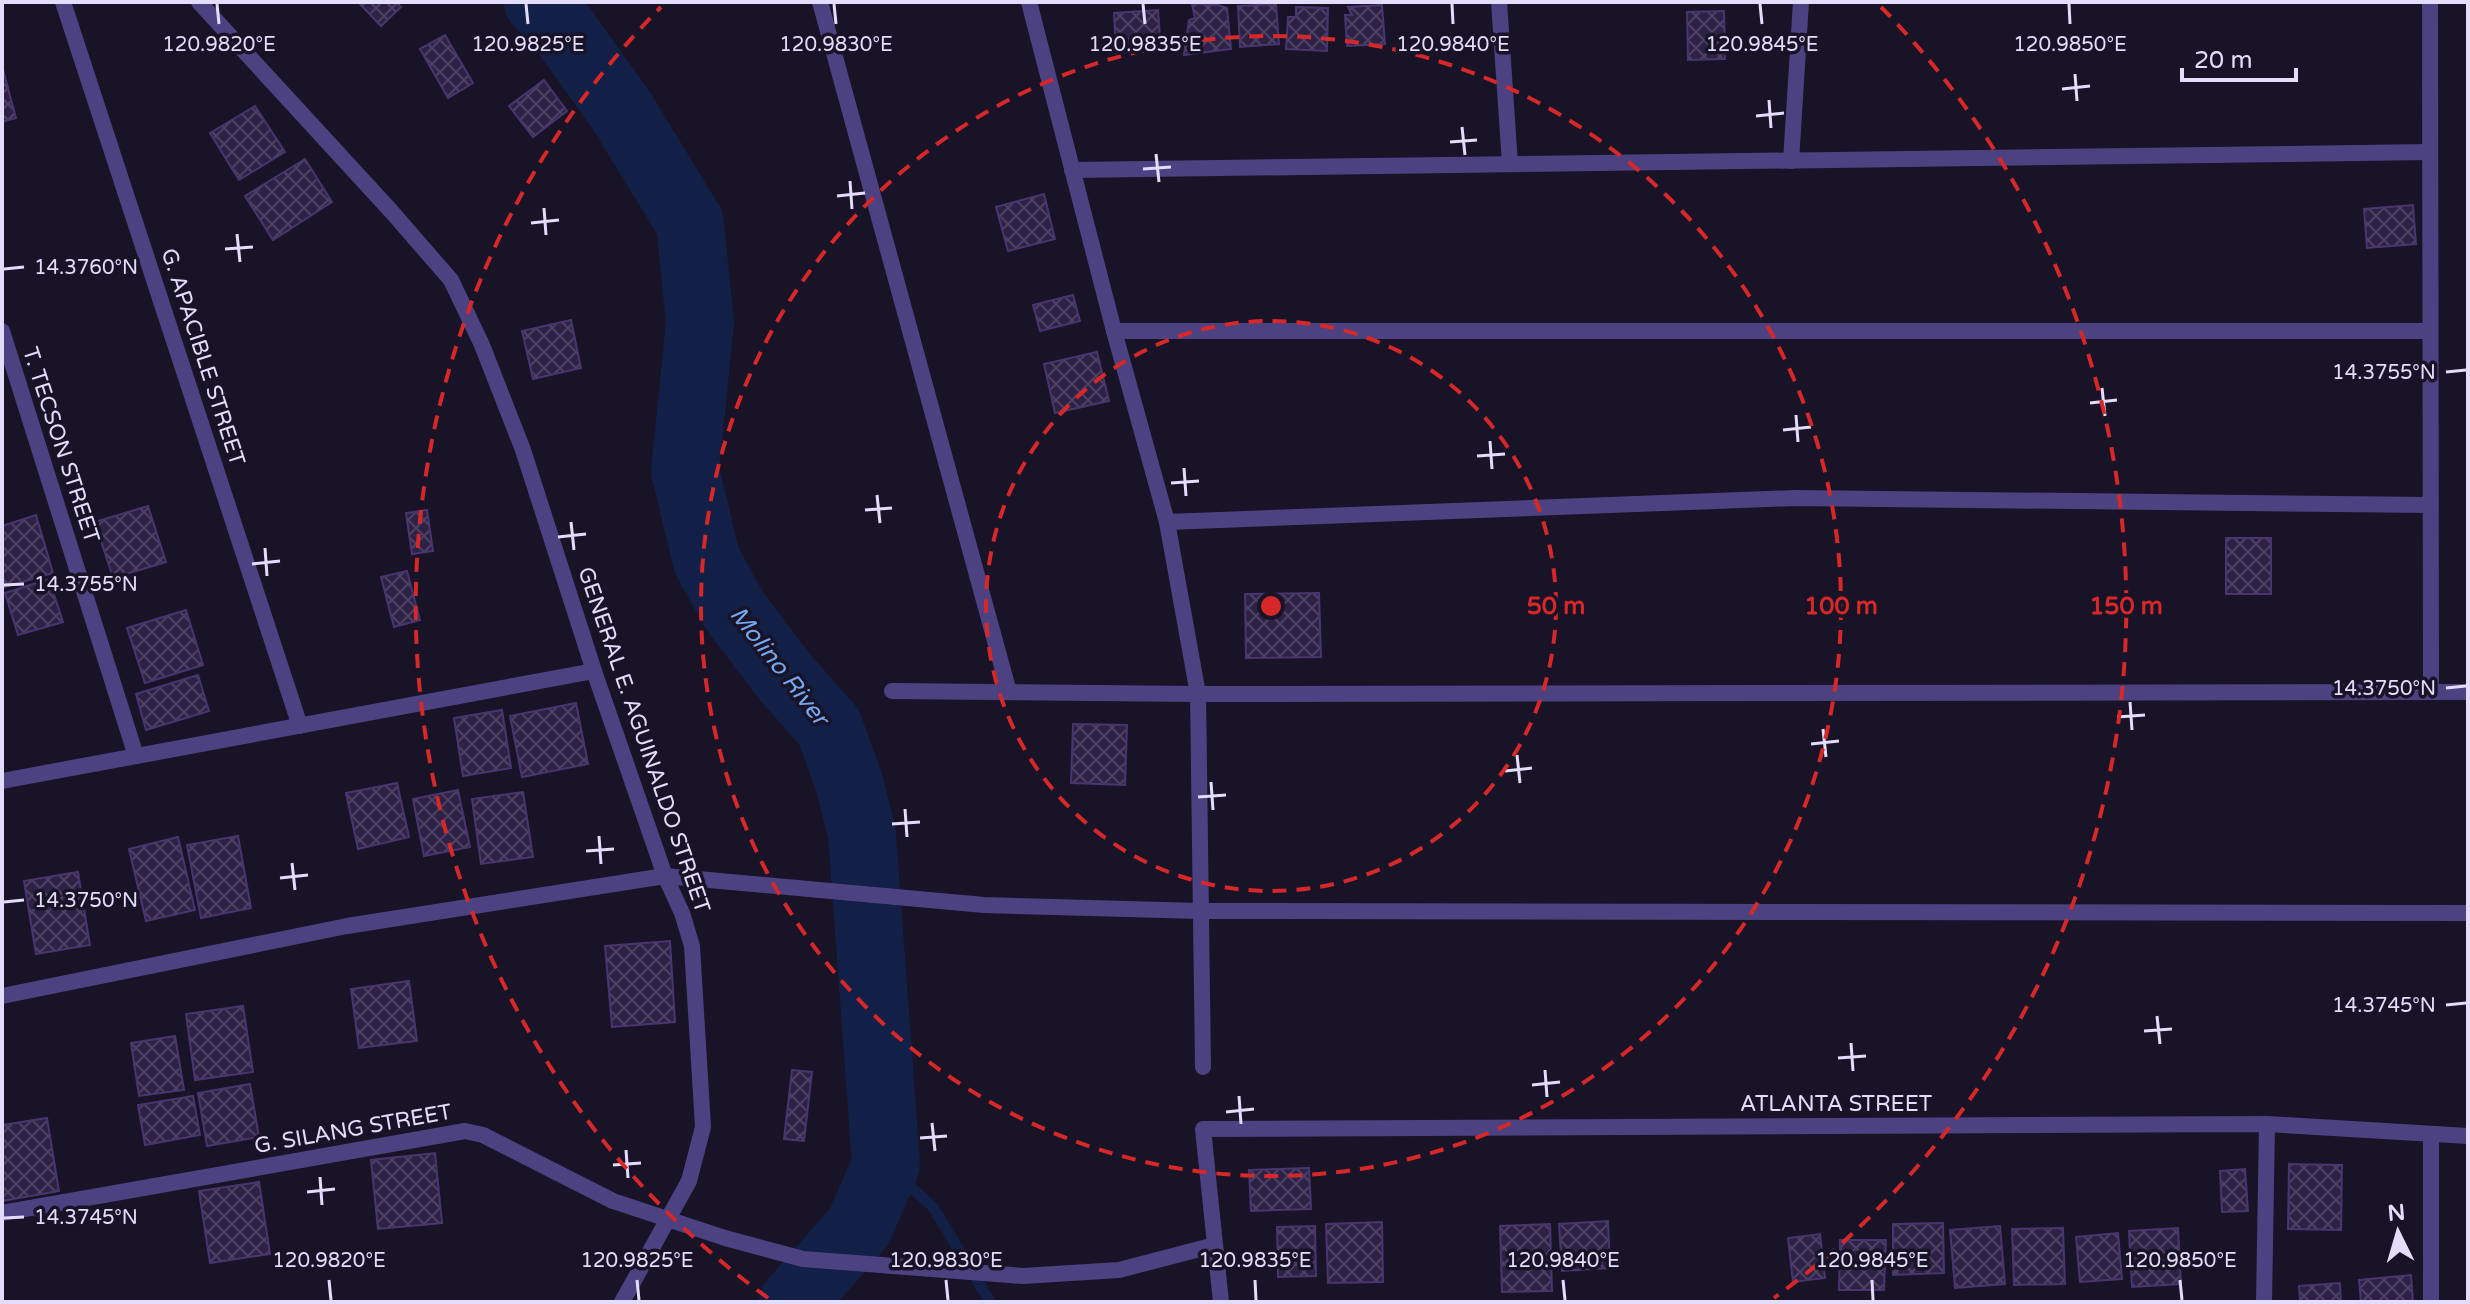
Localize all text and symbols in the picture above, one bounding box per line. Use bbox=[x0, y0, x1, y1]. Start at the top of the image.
scale bar bbox=[2182, 32, 2296, 82]
text: 120.9820°E bbox=[162, 33, 276, 57]
text: 120.9825°E bbox=[471, 33, 585, 57]
text: 120.9830°E bbox=[779, 33, 893, 57]
text: 120.9835°E bbox=[1088, 33, 1202, 57]
text: 120.9840°E bbox=[1396, 33, 1510, 57]
text: 120.9845°E bbox=[1705, 33, 1819, 57]
text: 120.9850°E bbox=[2013, 33, 2127, 57]
text: 20 m bbox=[2194, 46, 2252, 75]
street label: G. APACIBLE STREET bbox=[156, 245, 251, 469]
text: 14.3760°N bbox=[34, 256, 138, 280]
street label: T. TECSON STREET bbox=[17, 344, 105, 547]
text: 14.3755°N bbox=[2332, 361, 2436, 385]
street label: GENERAL E. AGUINALDO STREET bbox=[572, 564, 716, 917]
text: 14.3755°N bbox=[34, 573, 138, 597]
centre of rings bbox=[1257, 592, 1285, 620]
text: 50 m bbox=[1527, 592, 1585, 621]
text: 100 m bbox=[1804, 592, 1878, 621]
text: 150 m bbox=[2089, 592, 2163, 621]
water label: Molino River bbox=[723, 601, 836, 734]
text: 14.3750°N bbox=[2332, 677, 2436, 701]
text: 14.3750°N bbox=[34, 889, 138, 913]
text: 14.3745°N bbox=[2332, 994, 2436, 1018]
street label: ATLANTA STREET bbox=[1740, 1091, 1933, 1117]
street label: G. SILANG STREET bbox=[252, 1099, 454, 1159]
north arrow bbox=[2358, 1192, 2438, 1272]
text: N bbox=[2386, 1199, 2406, 1227]
text: 14.3745°N bbox=[34, 1206, 138, 1230]
text: 120.9820°E bbox=[272, 1249, 386, 1273]
text: 120.9825°E bbox=[580, 1249, 694, 1273]
text: 120.9830°E bbox=[889, 1249, 1003, 1273]
text: 120.9835°E bbox=[1198, 1249, 1312, 1273]
text: 120.9840°E bbox=[1506, 1249, 1620, 1273]
text: 120.9845°E bbox=[1815, 1249, 1929, 1273]
text: 120.9850°E bbox=[2123, 1249, 2237, 1273]

